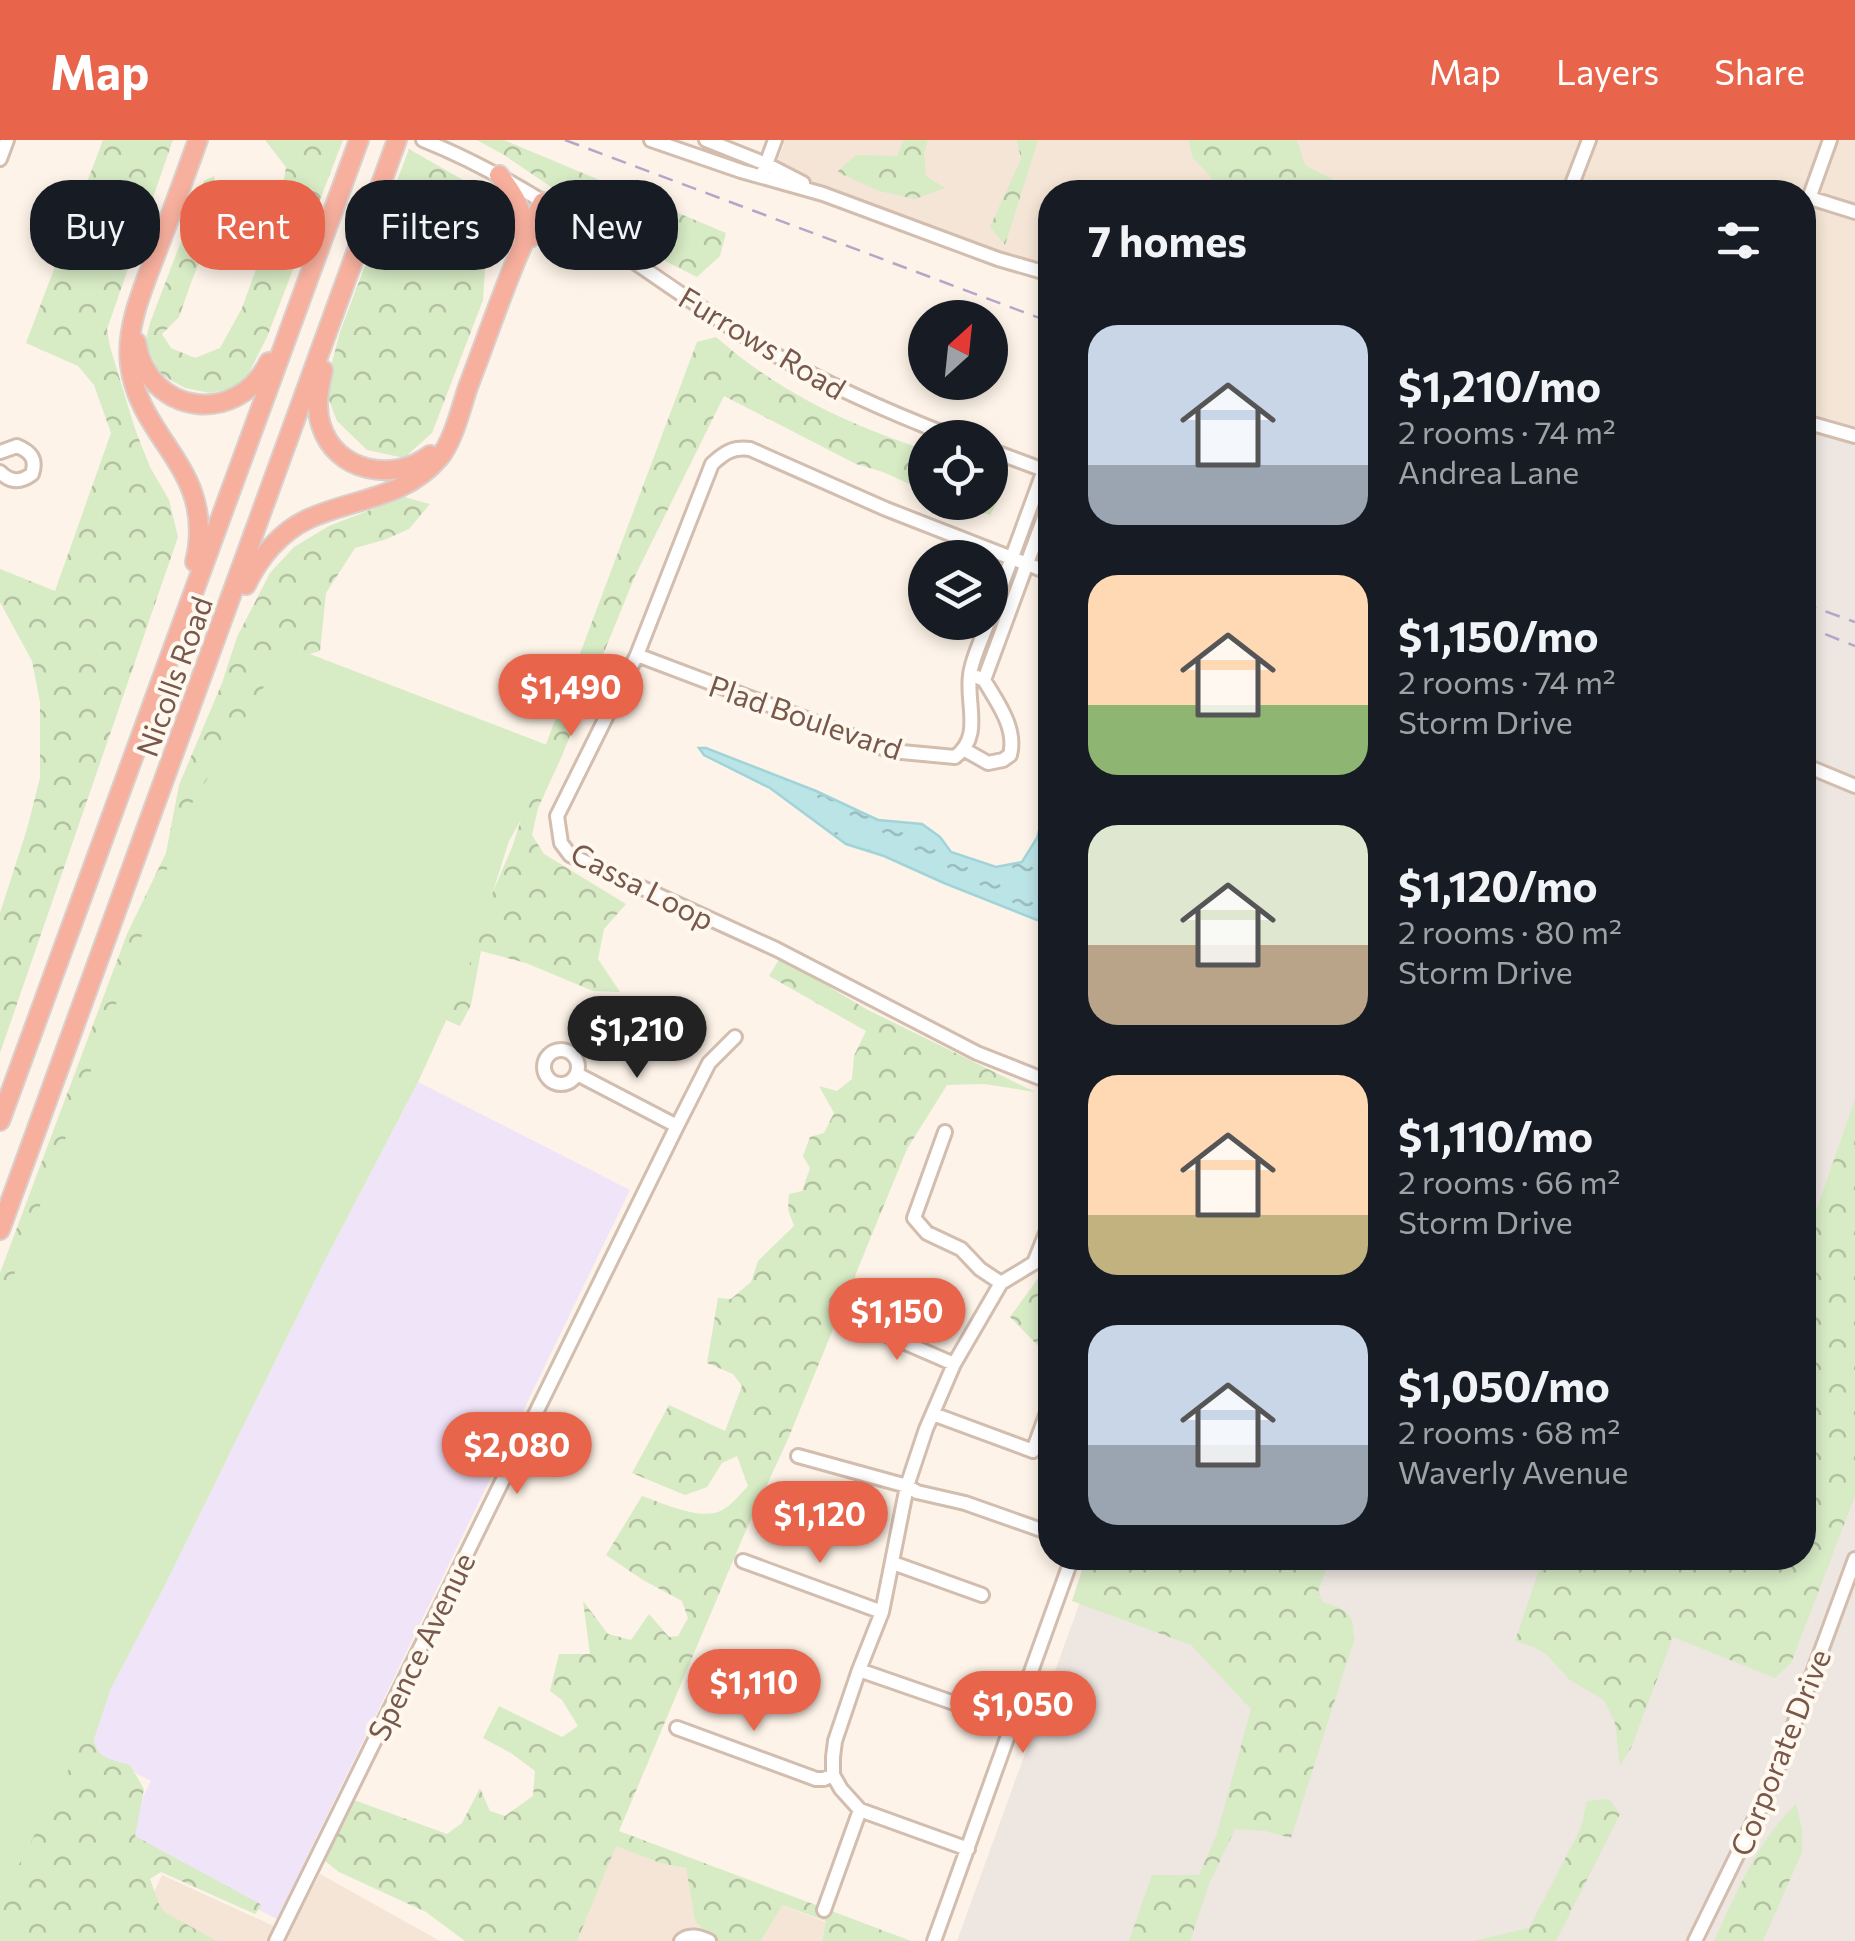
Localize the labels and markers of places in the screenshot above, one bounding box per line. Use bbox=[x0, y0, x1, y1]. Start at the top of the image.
pin: $1,490 bbox=[490, 654, 652, 739]
pin: $1,210 bbox=[556, 996, 718, 1081]
pin: $1,150 bbox=[816, 1278, 978, 1363]
pin: $2,080 bbox=[436, 1412, 598, 1497]
pin: $1,120 bbox=[739, 1481, 901, 1566]
pin: $1,110 bbox=[673, 1649, 835, 1734]
pin: $1,050 bbox=[942, 1671, 1104, 1756]

